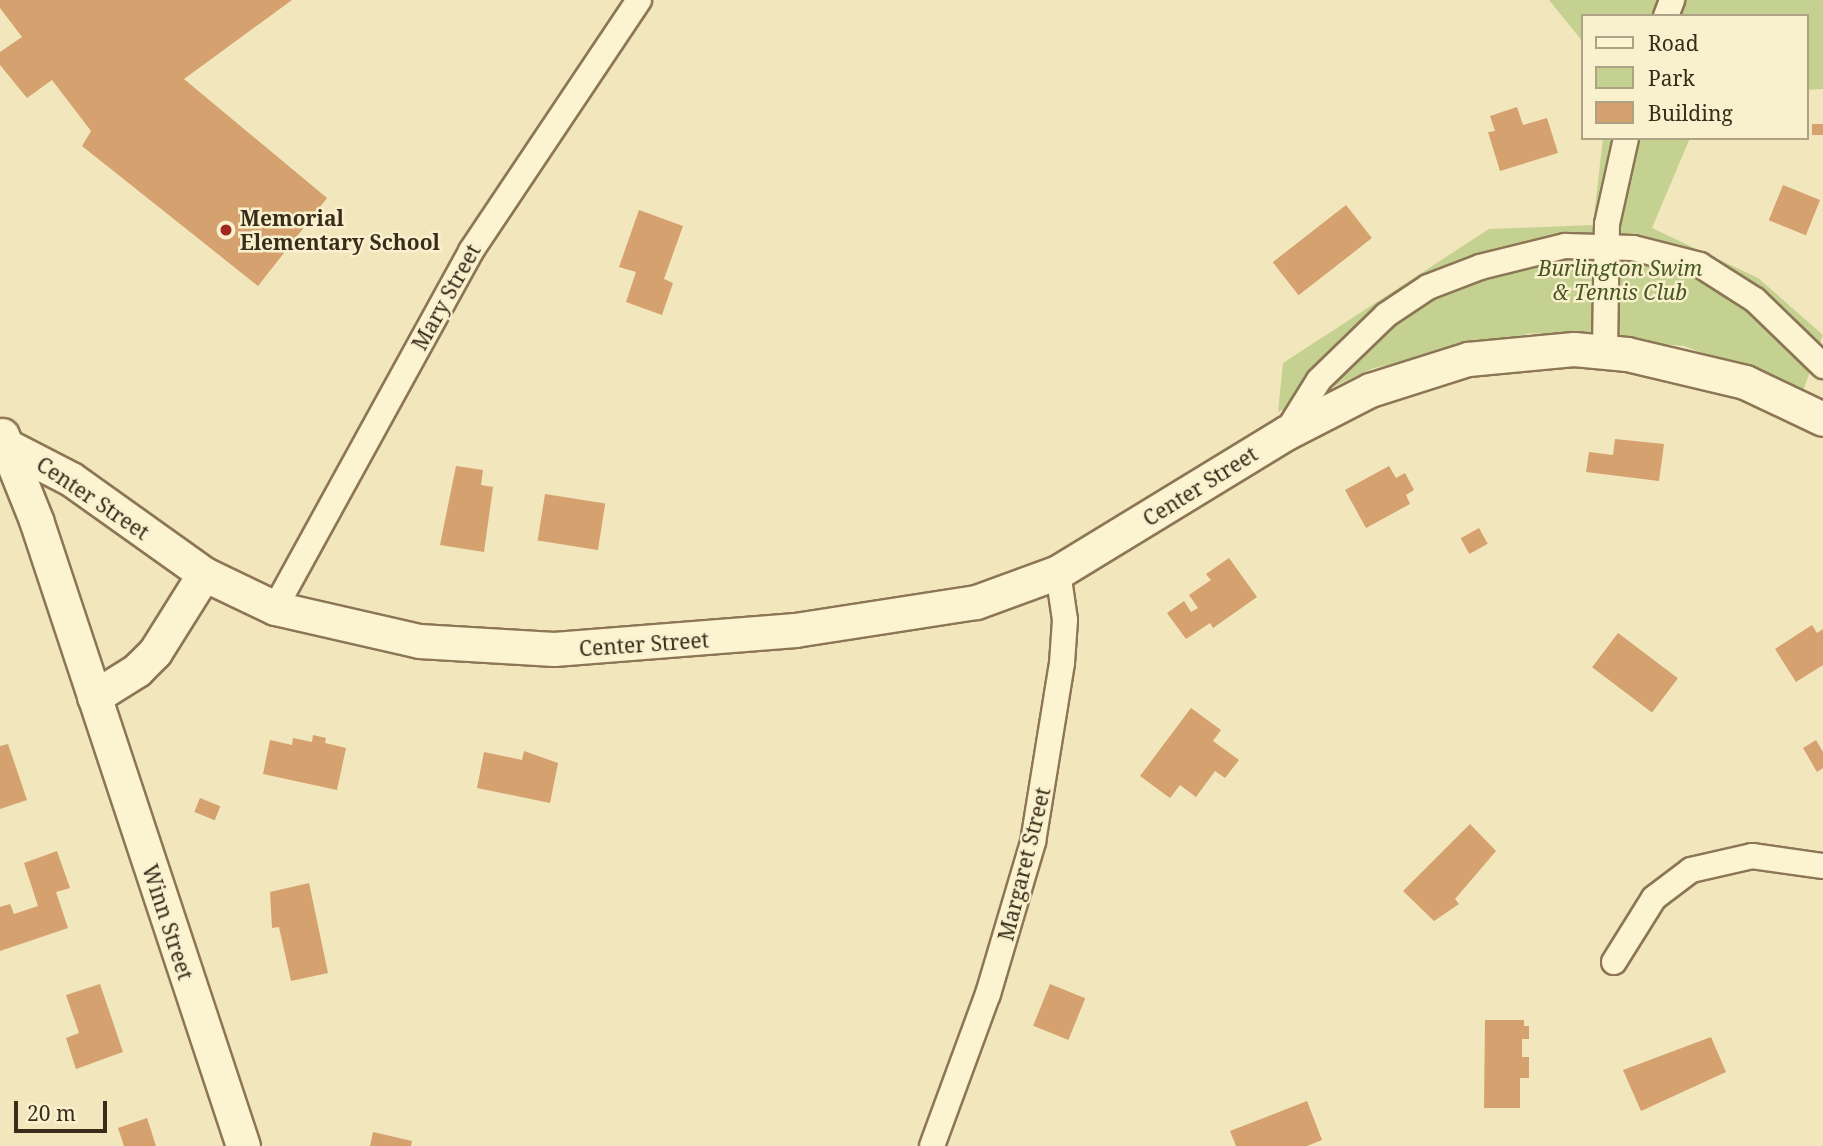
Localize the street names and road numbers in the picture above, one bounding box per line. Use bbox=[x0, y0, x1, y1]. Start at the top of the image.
street label: Mary Street bbox=[407, 240, 485, 354]
street label: Center Street bbox=[1138, 441, 1262, 531]
street label: Center Street bbox=[32, 451, 154, 545]
street label: Center Street bbox=[578, 627, 710, 661]
street label: Margaret Street bbox=[993, 785, 1055, 943]
street label: Winn Street bbox=[138, 861, 198, 983]

